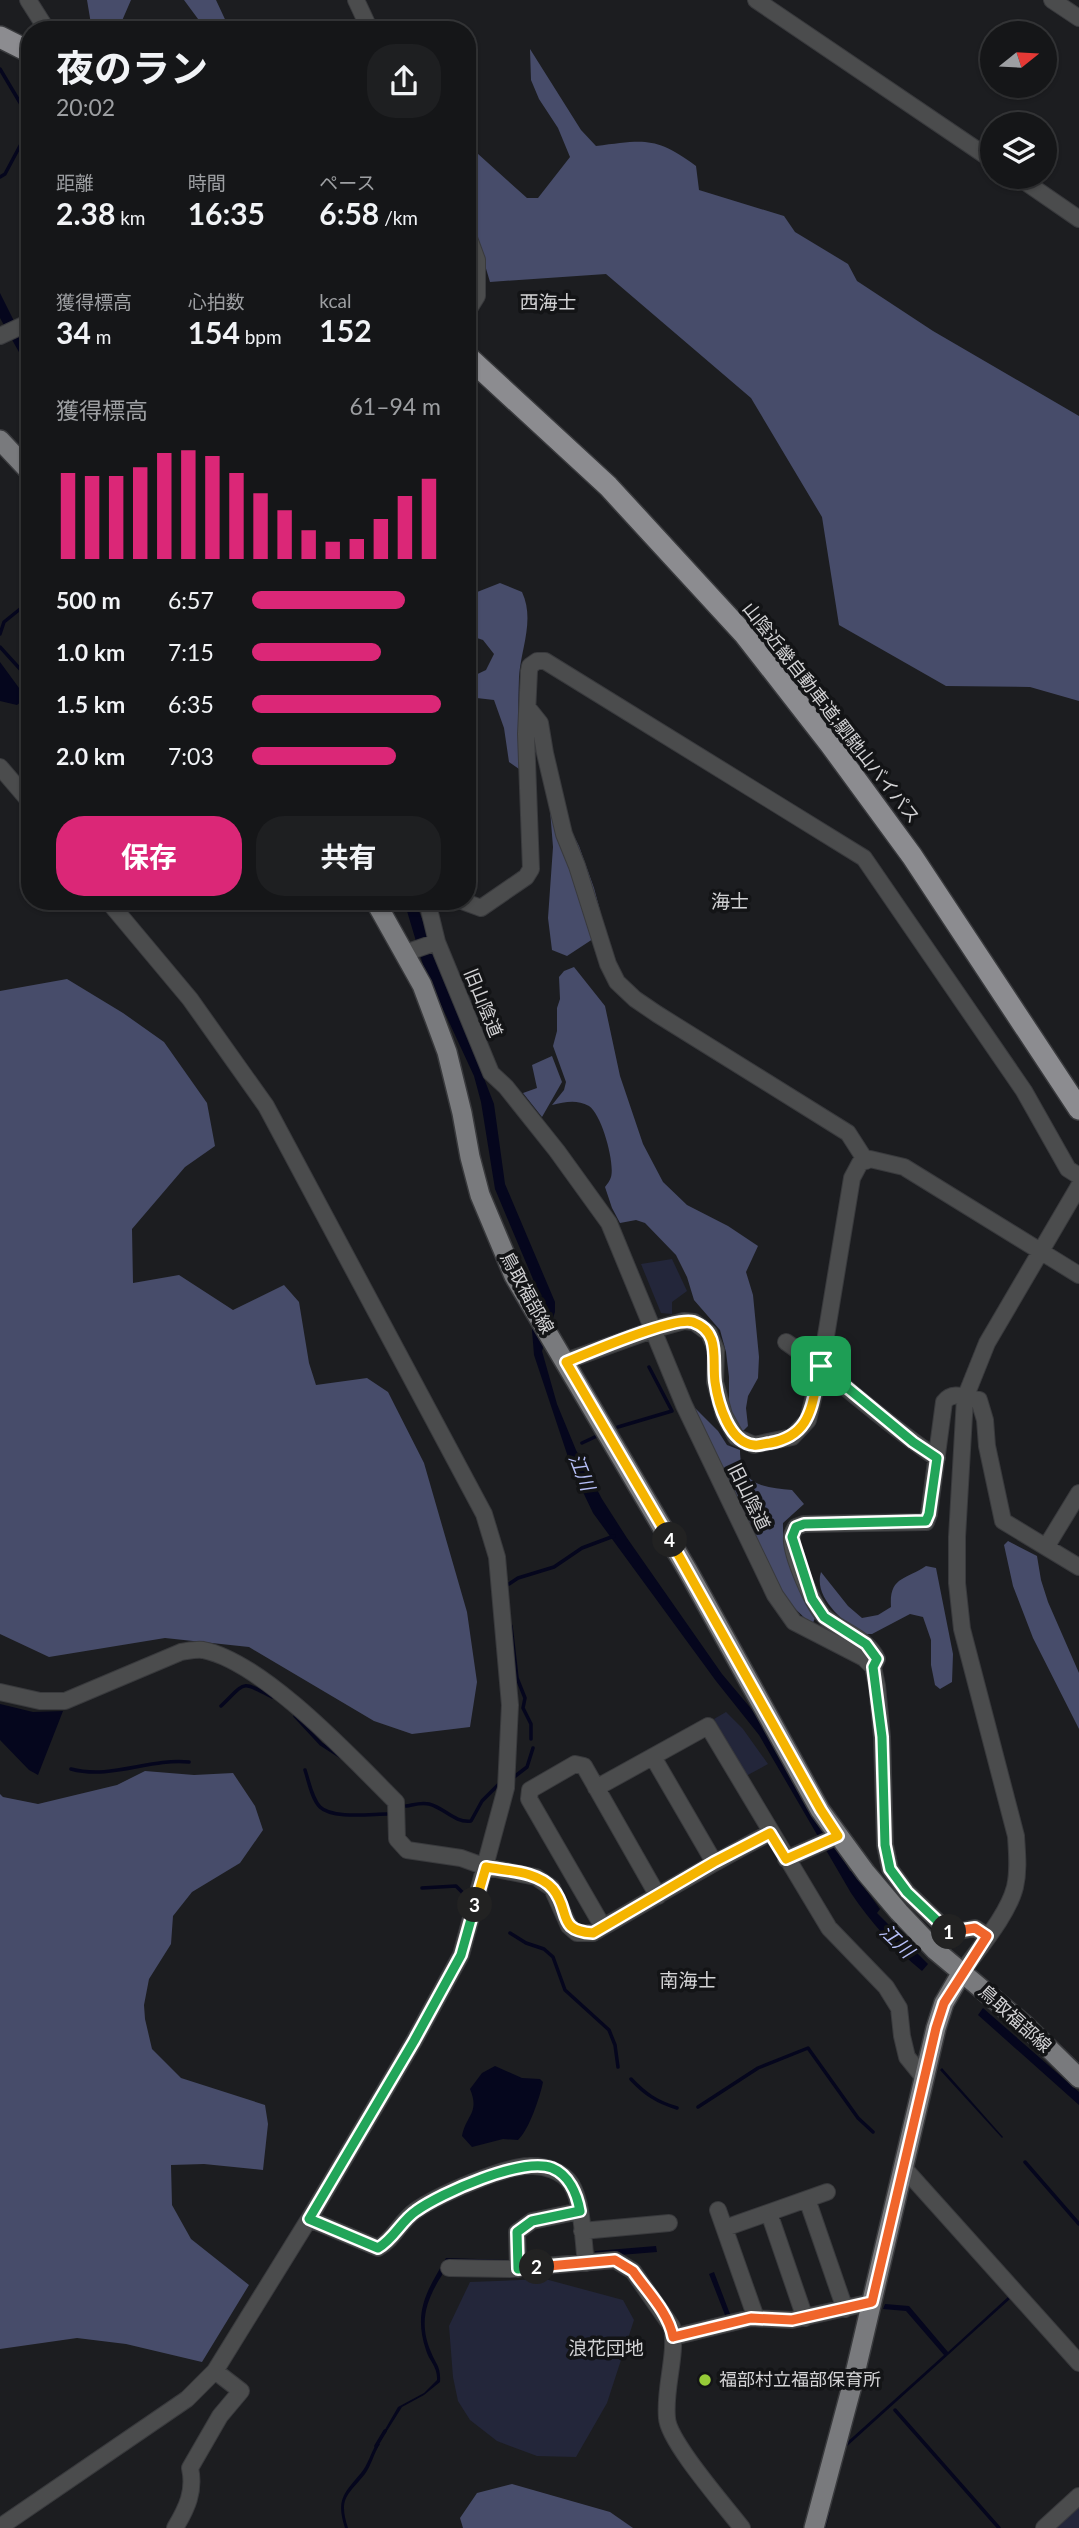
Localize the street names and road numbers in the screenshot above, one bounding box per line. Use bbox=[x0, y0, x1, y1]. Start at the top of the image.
street label: 山陰近畿自動車道;駟馳山バイパス bbox=[739, 598, 925, 827]
street label: 旧山陰道 bbox=[460, 965, 508, 1040]
street label: 鳥取福部線 bbox=[496, 1248, 559, 1337]
street label: 旧山陰道 bbox=[724, 1459, 776, 1534]
street label: 鳥取福部線 bbox=[975, 1980, 1056, 2057]

